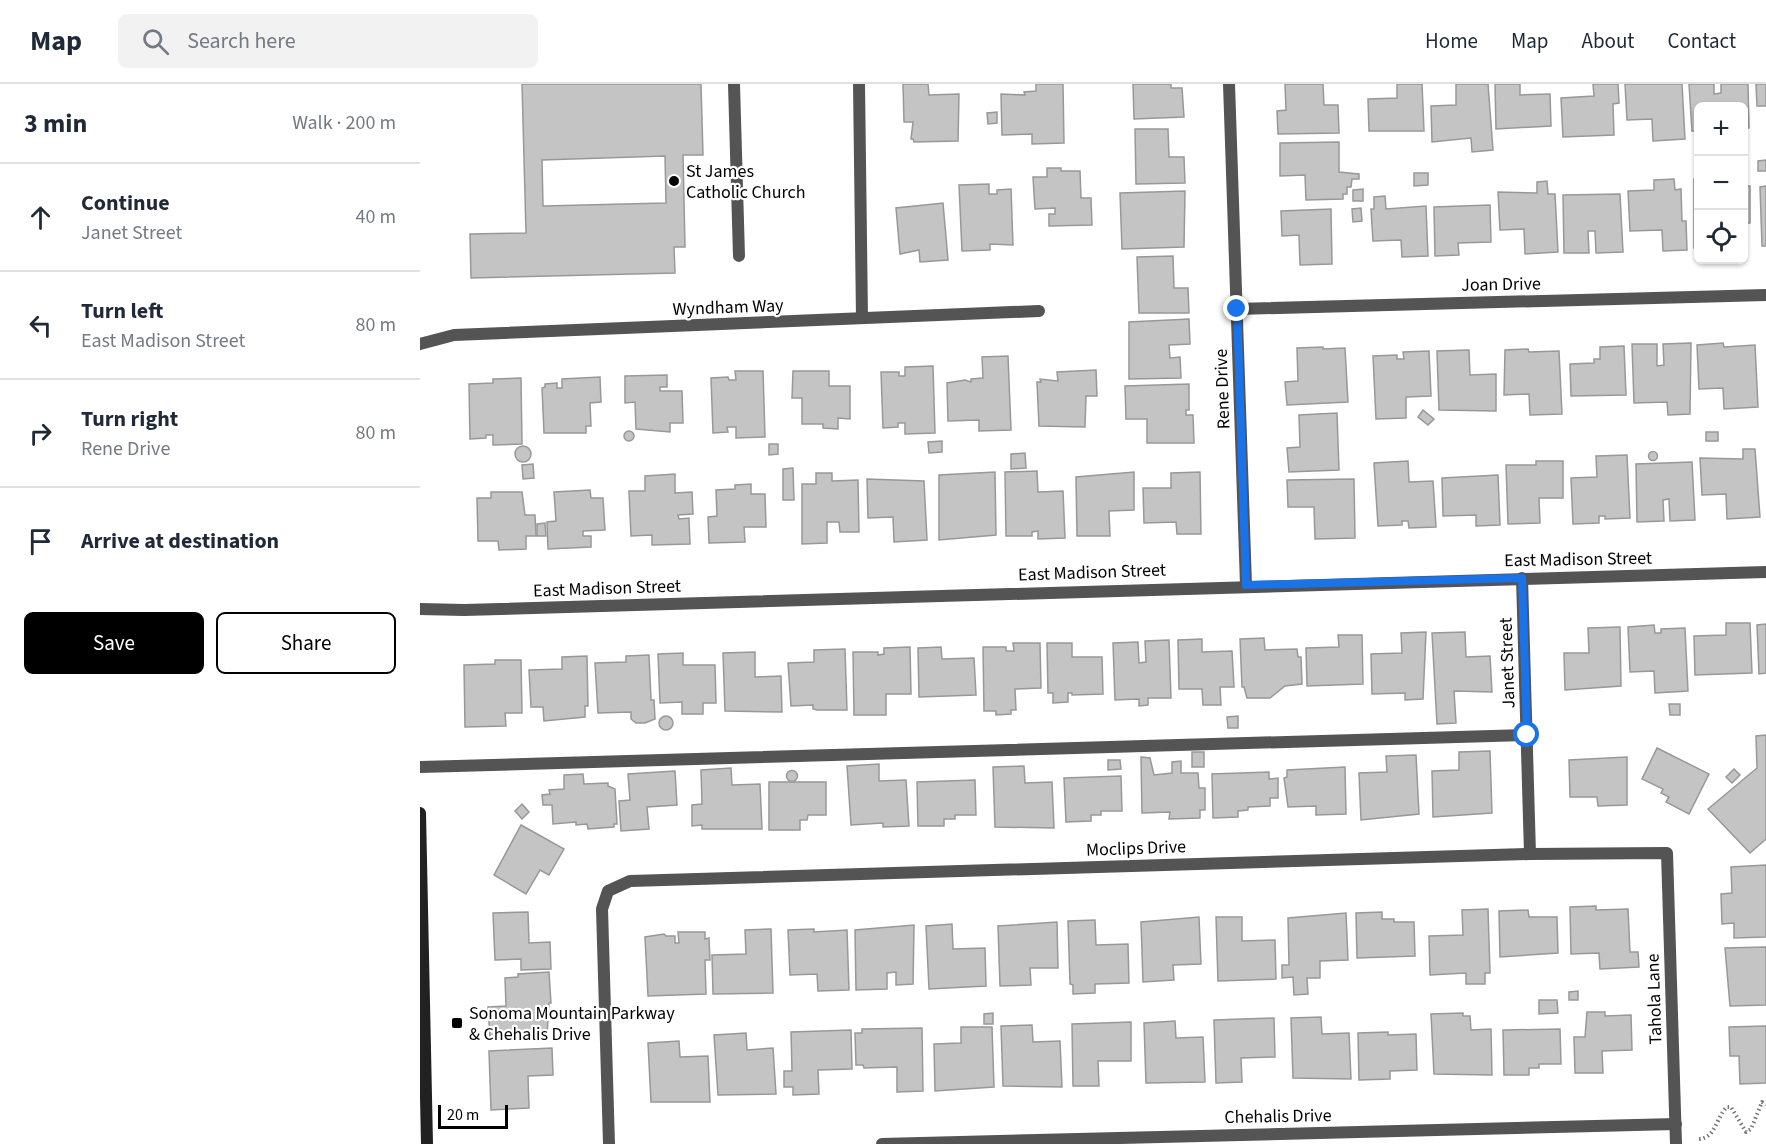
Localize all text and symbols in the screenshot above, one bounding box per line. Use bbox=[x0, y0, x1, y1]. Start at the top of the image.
search box bbox=[118, 14, 538, 68]
text: Map bbox=[30, 21, 82, 61]
icon: search bbox=[139, 25, 172, 58]
text: Search here bbox=[187, 25, 296, 57]
text: Home bbox=[1425, 26, 1478, 56]
text: Map bbox=[1511, 26, 1549, 56]
text: About bbox=[1582, 26, 1634, 56]
text: Contact bbox=[1667, 26, 1736, 56]
map controls bbox=[1694, 102, 1748, 264]
button: + bbox=[1694, 102, 1748, 156]
text: 3 min bbox=[24, 105, 87, 142]
text: Walk · 200 m bbox=[292, 109, 396, 137]
button: − bbox=[1694, 156, 1748, 210]
place label: St James Catholic Church bbox=[686, 159, 806, 205]
marker: St James Catholic Church bbox=[667, 174, 681, 188]
text: Continue bbox=[81, 187, 170, 219]
icon: ahead bbox=[24, 201, 57, 234]
text: 40 m bbox=[356, 203, 396, 231]
button: locate bbox=[1694, 210, 1748, 264]
text: Janet Street bbox=[81, 219, 182, 247]
street label: Joan Drive bbox=[1461, 271, 1541, 298]
street label: Wyndham Way bbox=[672, 293, 785, 322]
text: Turn left bbox=[81, 295, 163, 327]
route end bbox=[1223, 295, 1249, 321]
icon: left bbox=[24, 309, 57, 342]
text: 80 m bbox=[356, 311, 396, 339]
text: East Madison Street bbox=[81, 327, 245, 355]
street label: Rene Drive bbox=[1209, 348, 1236, 430]
text: Turn right bbox=[81, 403, 178, 435]
icon: right bbox=[24, 417, 57, 450]
text: 80 m bbox=[356, 419, 396, 447]
text: Rene Drive bbox=[81, 435, 170, 463]
icon: arrive bbox=[24, 525, 57, 558]
text: Arrive at destination bbox=[81, 525, 279, 557]
street label: East Madison Street bbox=[1504, 546, 1652, 573]
street label: East Madison Street bbox=[1018, 557, 1166, 588]
street label: East Madison Street bbox=[533, 573, 681, 604]
button: Save bbox=[24, 612, 204, 674]
button: Share bbox=[216, 612, 396, 674]
street label: Janet Street bbox=[1493, 617, 1522, 709]
route start bbox=[1513, 721, 1539, 747]
street label: Moclips Drive bbox=[1086, 834, 1187, 863]
street label: Tahola Lane bbox=[1640, 953, 1669, 1045]
place label: Sonoma Mountain Parkway & Chehalis Drive bbox=[469, 1001, 675, 1047]
marker: Sonoma Mountain Parkway & Chehalis Drive bbox=[450, 1016, 464, 1030]
scale bar bbox=[438, 1102, 508, 1130]
street label: Chehalis Drive bbox=[1224, 1103, 1332, 1130]
text: 20 m bbox=[447, 1104, 479, 1126]

